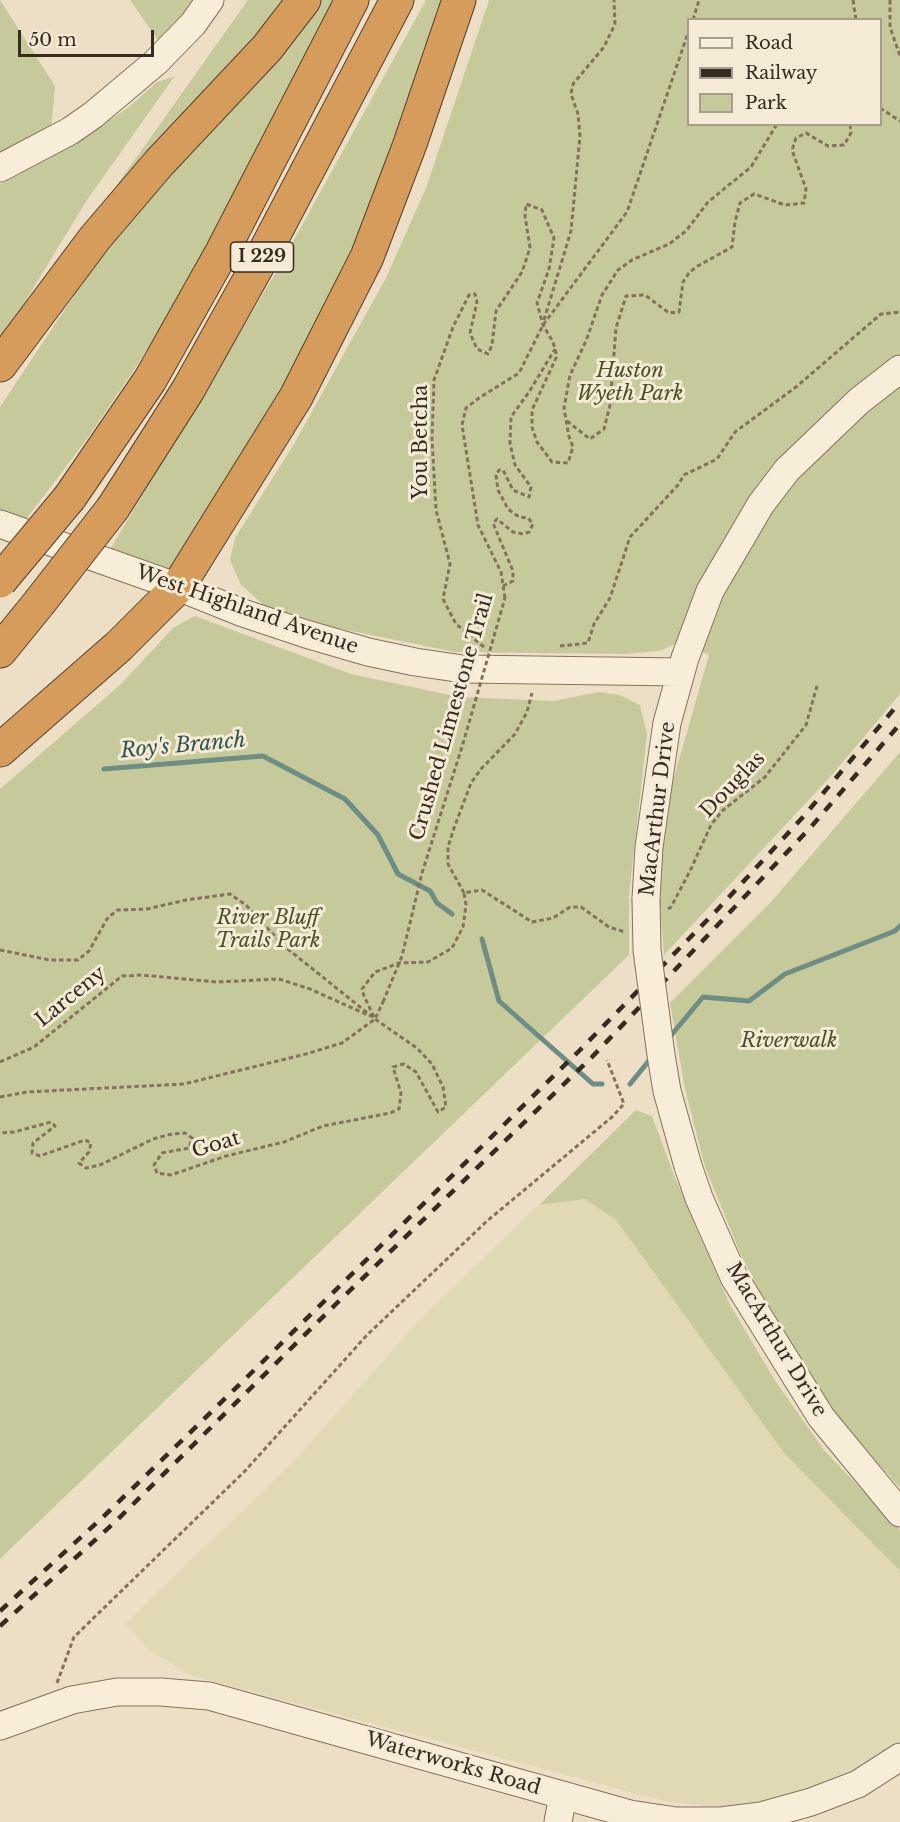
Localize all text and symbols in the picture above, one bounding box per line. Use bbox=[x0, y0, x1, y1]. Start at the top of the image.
scale bar bbox=[21, 18, 158, 56]
legend bbox=[687, 18, 882, 126]
text: 50 m bbox=[29, 29, 77, 51]
text: Road bbox=[745, 32, 793, 54]
text: Railway bbox=[745, 62, 817, 84]
text: Park bbox=[745, 92, 787, 114]
road number: I 229 bbox=[230, 242, 294, 272]
park label: Huston Wyeth Park bbox=[577, 359, 683, 406]
street label: You Betcha bbox=[409, 385, 433, 499]
street label: West Highland Avenue bbox=[133, 561, 361, 659]
street label: Crushed Limestone Trail bbox=[405, 591, 499, 843]
street label: MacArthur Drive bbox=[635, 720, 681, 898]
water label: Roy's Branch bbox=[119, 728, 247, 764]
street label: Douglas bbox=[696, 747, 770, 823]
park label: River Bluff Trails Park bbox=[216, 906, 320, 953]
street label: Larceny bbox=[31, 961, 111, 1033]
park label: Riverwalk bbox=[741, 1029, 837, 1053]
street label: Goat bbox=[189, 1126, 243, 1164]
street label: MacArthur Drive bbox=[720, 1259, 832, 1421]
street label: Waterworks Road bbox=[363, 1728, 543, 1800]

